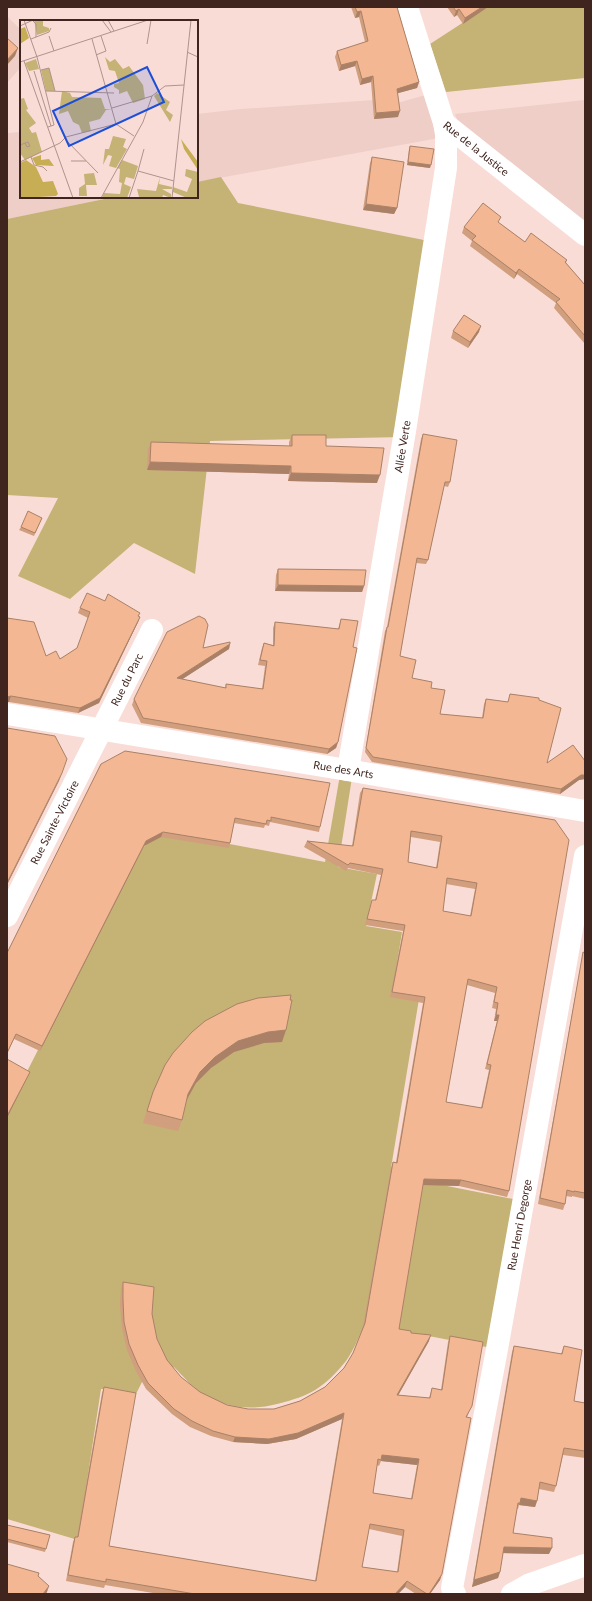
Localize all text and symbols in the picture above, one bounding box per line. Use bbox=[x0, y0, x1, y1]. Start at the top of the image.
inset map bbox=[20, 20, 198, 198]
street label: Rue de la Justice bbox=[441, 118, 512, 178]
street label: Allée Verte bbox=[391, 419, 413, 474]
street label: Rue du Parc bbox=[108, 651, 145, 708]
street label: Rue des Arts bbox=[312, 758, 375, 781]
street label: Rue Sainte-Victoire bbox=[27, 778, 81, 866]
street label: Rue Henri Degorge bbox=[504, 1178, 533, 1271]

